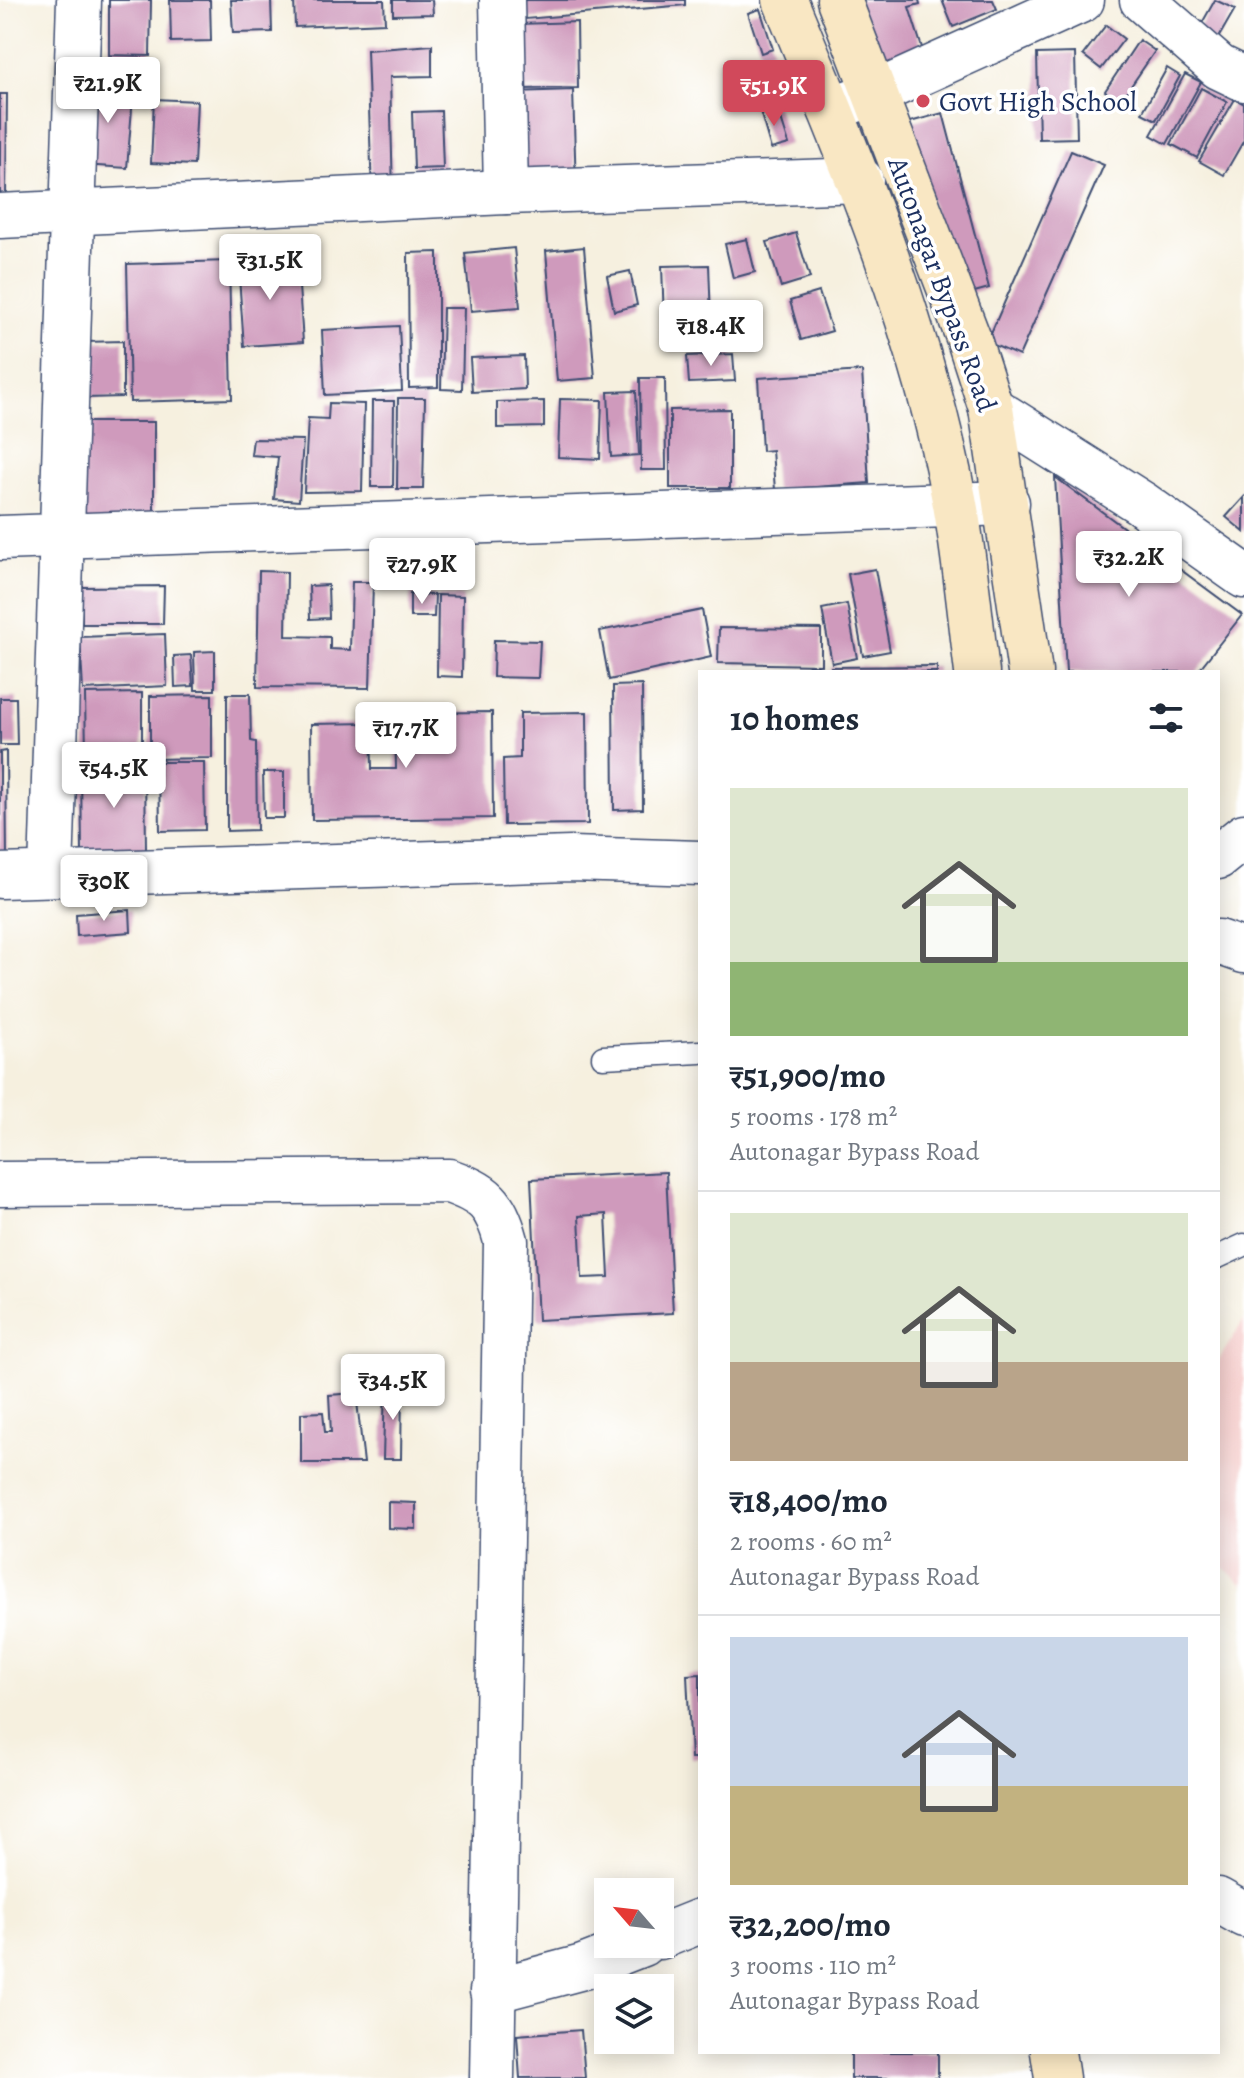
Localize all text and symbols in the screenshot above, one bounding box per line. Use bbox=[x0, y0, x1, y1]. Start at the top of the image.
pin: ₹21.9K bbox=[43, 57, 173, 125]
pin: ₹51.9K bbox=[709, 60, 839, 128]
text: ₹21.9K bbox=[74, 65, 142, 100]
text: ₹51.9K bbox=[741, 68, 807, 103]
place label: Govt High School bbox=[939, 83, 1137, 121]
marker: Govt High School bbox=[914, 92, 932, 110]
street label: Autonagar Bypass Road bbox=[878, 151, 1006, 418]
pin: ₹31.5K bbox=[205, 234, 335, 302]
text: ₹31.5K bbox=[237, 242, 303, 277]
pin: ₹18.4K bbox=[646, 300, 776, 368]
text: ₹18.4K bbox=[677, 308, 745, 343]
pin: ₹32.2K bbox=[1064, 531, 1194, 599]
pin: ₹27.9K bbox=[357, 538, 487, 606]
text: ₹32.2K bbox=[1094, 539, 1164, 574]
text: ₹27.9K bbox=[387, 546, 457, 581]
text: 10 homes bbox=[730, 695, 859, 742]
icon: filters bbox=[1144, 696, 1188, 740]
pin: ₹17.7K bbox=[341, 702, 471, 770]
text: ₹17.7K bbox=[373, 710, 439, 745]
pin: ₹54.5K bbox=[49, 742, 179, 810]
text: ₹54.5K bbox=[80, 750, 148, 785]
icon: home bbox=[887, 840, 1031, 984]
pin: ₹30K bbox=[57, 855, 151, 923]
text: ₹30K bbox=[78, 863, 130, 898]
text: ₹51,900/mo bbox=[730, 1052, 886, 1099]
text: 5 rooms · 178 m² bbox=[730, 1099, 897, 1134]
text: Autonagar Bypass Road bbox=[730, 1134, 979, 1169]
icon: home bbox=[887, 1265, 1031, 1409]
pin: ₹34.5K bbox=[328, 1354, 458, 1422]
text: ₹34.5K bbox=[359, 1362, 427, 1397]
text: ₹18,400/mo bbox=[730, 1477, 888, 1524]
text: 2 rooms · 60 m² bbox=[730, 1524, 892, 1559]
text: Autonagar Bypass Road bbox=[730, 1559, 979, 1594]
icon: home bbox=[887, 1689, 1031, 1833]
north arrow bbox=[594, 1878, 674, 1958]
map controls bbox=[594, 1878, 674, 2054]
text: ₹32,200/mo bbox=[730, 1901, 891, 1948]
text: 3 rooms · 110 m² bbox=[730, 1948, 896, 1983]
button: layers bbox=[594, 1974, 674, 2054]
text: Autonagar Bypass Road bbox=[730, 1983, 979, 2018]

